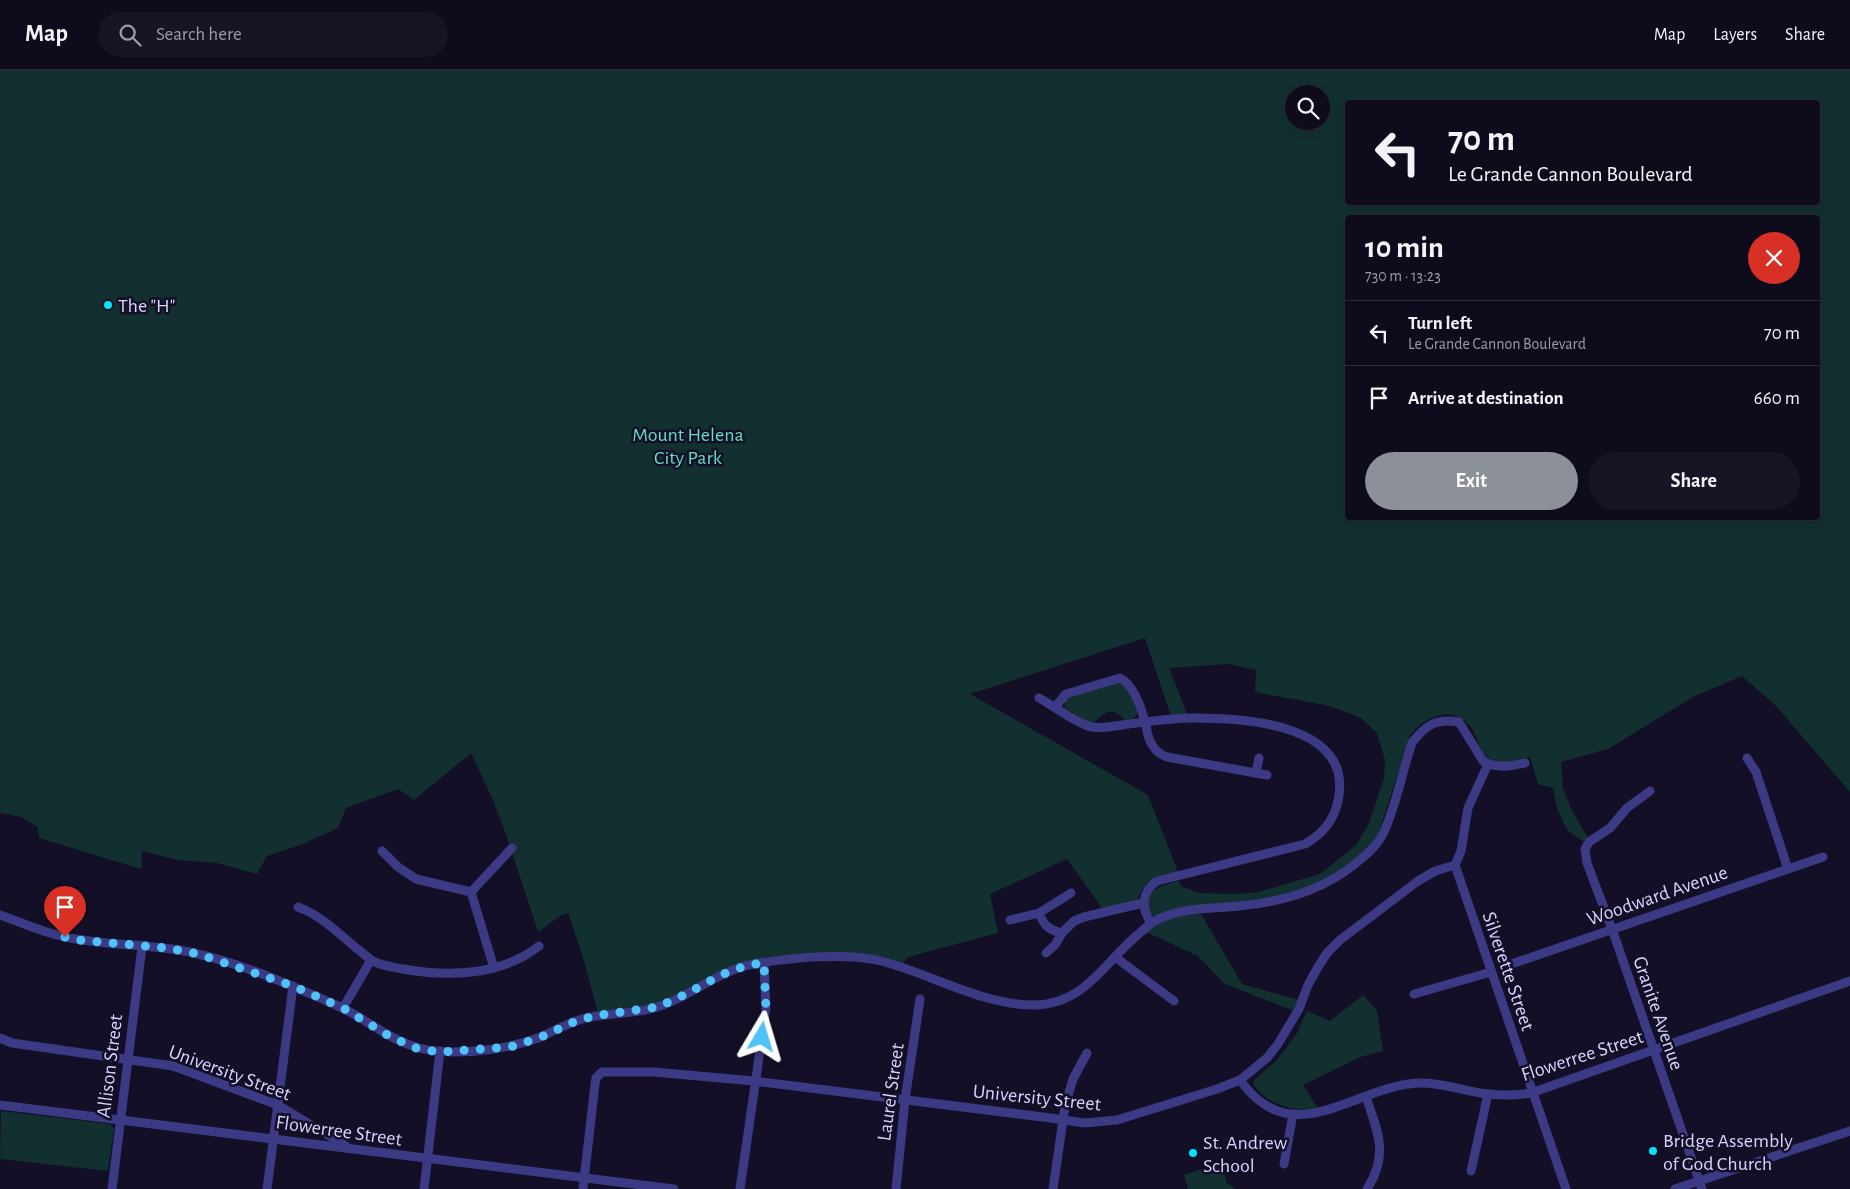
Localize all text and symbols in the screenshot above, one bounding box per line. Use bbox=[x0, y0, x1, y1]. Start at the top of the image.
search box bbox=[98, 12, 448, 57]
icon: search bbox=[116, 21, 144, 49]
text: Map bbox=[25, 22, 68, 46]
text: Search here bbox=[156, 25, 242, 44]
text: Map bbox=[1654, 26, 1685, 44]
text: Layers bbox=[1713, 26, 1757, 44]
text: Share bbox=[1785, 26, 1825, 44]
map controls bbox=[1285, 85, 1330, 130]
button: search bbox=[1285, 85, 1330, 130]
icon: left bbox=[1365, 120, 1430, 185]
text: 70 m bbox=[1448, 122, 1515, 157]
text: Le Grande Cannon Boulevard bbox=[1448, 163, 1693, 185]
button: close bbox=[1748, 232, 1800, 284]
text: 10 min bbox=[1365, 233, 1444, 263]
text: 730 m · 13:23 bbox=[1365, 268, 1441, 284]
place label: The "H" bbox=[118, 296, 175, 316]
marker: The "H" bbox=[102, 299, 114, 311]
text: Turn left bbox=[1408, 314, 1472, 333]
icon: left bbox=[1365, 319, 1393, 347]
text: 70 m bbox=[1764, 324, 1800, 343]
text: Le Grande Cannon Boulevard bbox=[1408, 336, 1586, 352]
icon: arrive bbox=[1365, 384, 1393, 412]
text: Arrive at destination bbox=[1408, 389, 1564, 408]
text: 660 m bbox=[1754, 389, 1800, 408]
park label: Mount Helena City Park bbox=[632, 425, 744, 468]
button: Exit bbox=[1365, 452, 1578, 510]
button: Share bbox=[1588, 452, 1800, 510]
street label: Woodward Avenue bbox=[1584, 862, 1730, 929]
pin bbox=[44, 886, 86, 937]
icon: arrive bbox=[51, 893, 79, 921]
street label: Silverette Street bbox=[1478, 909, 1538, 1034]
street label: Granite Avenue bbox=[1629, 954, 1687, 1073]
position arrow bbox=[735, 1010, 787, 1062]
street label: Allison Street bbox=[94, 1013, 126, 1119]
street label: Flowerree Street bbox=[1519, 1027, 1647, 1085]
street label: Laurel Street bbox=[874, 1041, 908, 1142]
street label: University Street bbox=[166, 1042, 294, 1105]
street label: University Street bbox=[972, 1081, 1103, 1115]
street label: Flowerree Street bbox=[274, 1112, 404, 1150]
place label: Bridge Assembly of God Church bbox=[1663, 1131, 1793, 1174]
place label: St. Andrew School bbox=[1203, 1133, 1288, 1176]
marker: Bridge Assembly of God Church bbox=[1647, 1145, 1659, 1157]
marker: St. Andrew School bbox=[1187, 1147, 1199, 1159]

